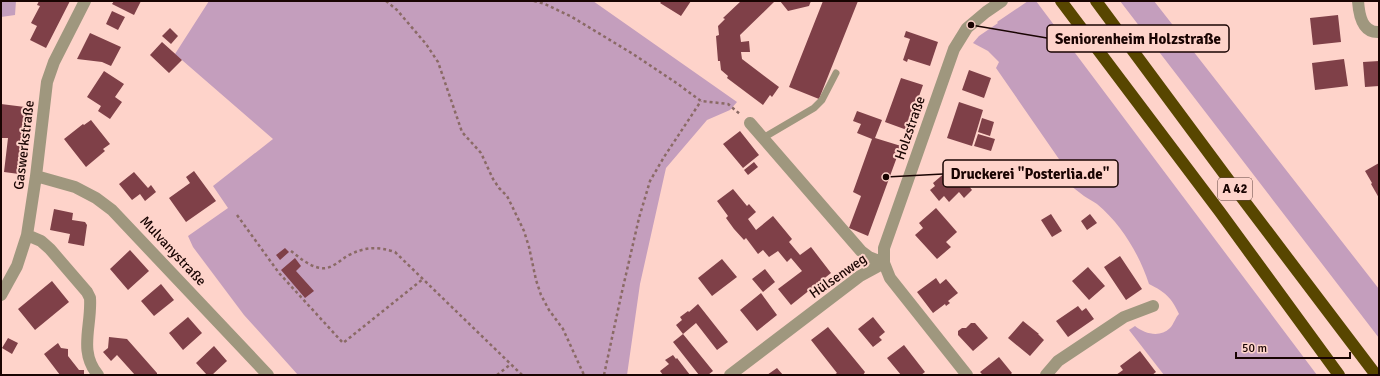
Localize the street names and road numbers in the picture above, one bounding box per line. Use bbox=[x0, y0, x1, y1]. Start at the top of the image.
street label: Holzstraße bbox=[891, 94, 929, 162]
street label: Gaswerkstraße bbox=[10, 99, 38, 191]
road number: A 42 bbox=[1218, 178, 1252, 200]
street label: Mulvanystraße bbox=[136, 213, 210, 289]
street label: Hülsenweg bbox=[806, 250, 870, 302]

